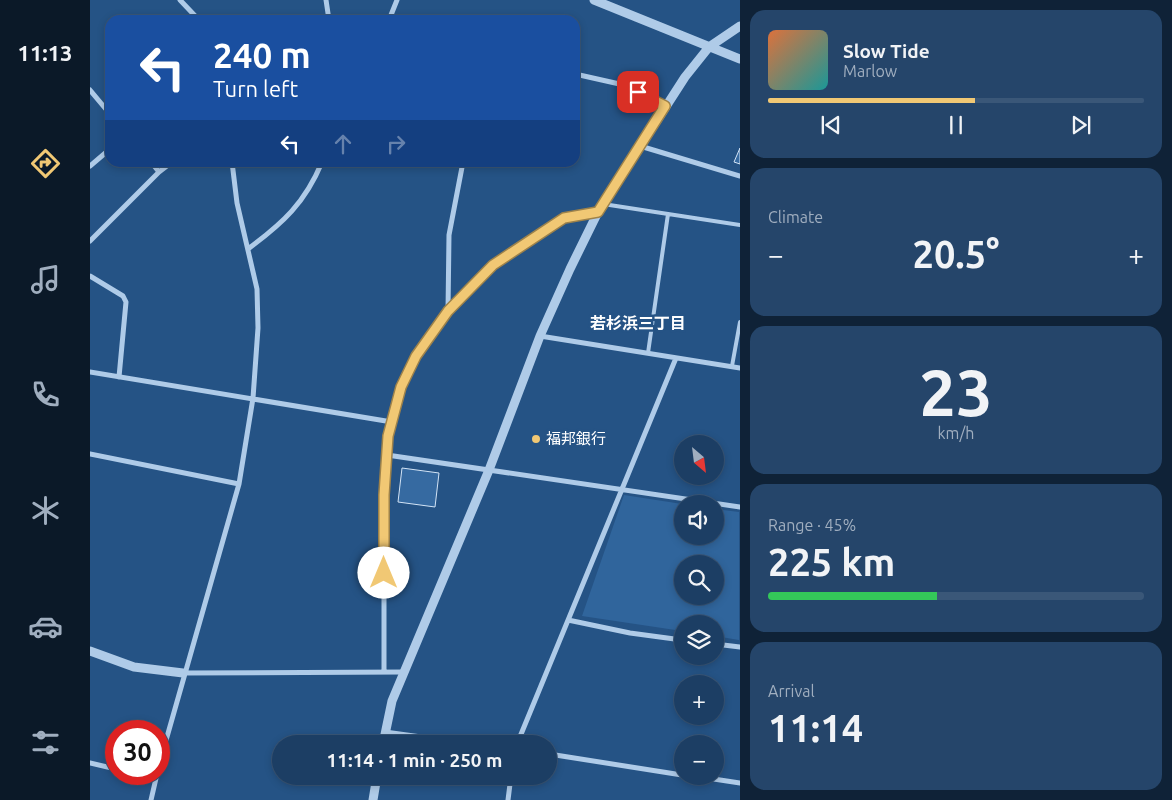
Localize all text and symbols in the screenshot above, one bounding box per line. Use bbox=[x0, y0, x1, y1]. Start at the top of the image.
icon: left bbox=[130, 35, 195, 100]
text: 240 m bbox=[213, 35, 311, 75]
text: 11:13 bbox=[17, 40, 73, 65]
text: Slow Tide bbox=[843, 40, 930, 62]
text: Marlow bbox=[843, 62, 897, 80]
pin bbox=[617, 71, 659, 113]
text: Turn left bbox=[213, 76, 298, 101]
icon: arrive bbox=[624, 78, 652, 106]
icon: previous bbox=[817, 111, 845, 139]
icon: pause bbox=[942, 111, 970, 139]
icon: next bbox=[1067, 111, 1095, 139]
icon: left bbox=[276, 130, 304, 158]
icon: ahead bbox=[329, 130, 357, 158]
icon: right bbox=[382, 130, 410, 158]
icon: directions bbox=[28, 146, 63, 181]
text: Climate bbox=[768, 208, 823, 226]
text: 20.5° bbox=[912, 233, 1000, 275]
text: − bbox=[768, 239, 784, 270]
text: + bbox=[1128, 239, 1144, 270]
icon: music bbox=[28, 262, 63, 297]
district label: 若杉浜三丁目 bbox=[590, 314, 686, 332]
text: 23 bbox=[919, 355, 993, 428]
icon: phone bbox=[28, 377, 63, 412]
text: km/h bbox=[938, 424, 974, 442]
place label: 福邦銀行 bbox=[546, 430, 606, 447]
marker: 福邦銀行 bbox=[530, 433, 542, 445]
north arrow bbox=[674, 435, 724, 485]
map controls bbox=[674, 435, 724, 785]
icon: climate bbox=[28, 493, 63, 528]
button: sound bbox=[674, 495, 724, 545]
text: Range · 45% bbox=[768, 516, 856, 534]
text: 225 km bbox=[768, 541, 895, 583]
position arrow bbox=[357, 546, 409, 598]
button: search bbox=[674, 555, 724, 605]
icon: car bbox=[28, 609, 63, 644]
button: layers bbox=[674, 615, 724, 665]
button: + bbox=[674, 675, 724, 725]
text: Arrival bbox=[768, 682, 815, 700]
text: 11:14 bbox=[768, 707, 863, 749]
speed limit sign: 30 bbox=[105, 720, 170, 785]
icon: filters bbox=[28, 725, 63, 760]
button: − bbox=[674, 735, 724, 785]
text: 11:14 · 1 min · 250 m bbox=[327, 749, 502, 771]

